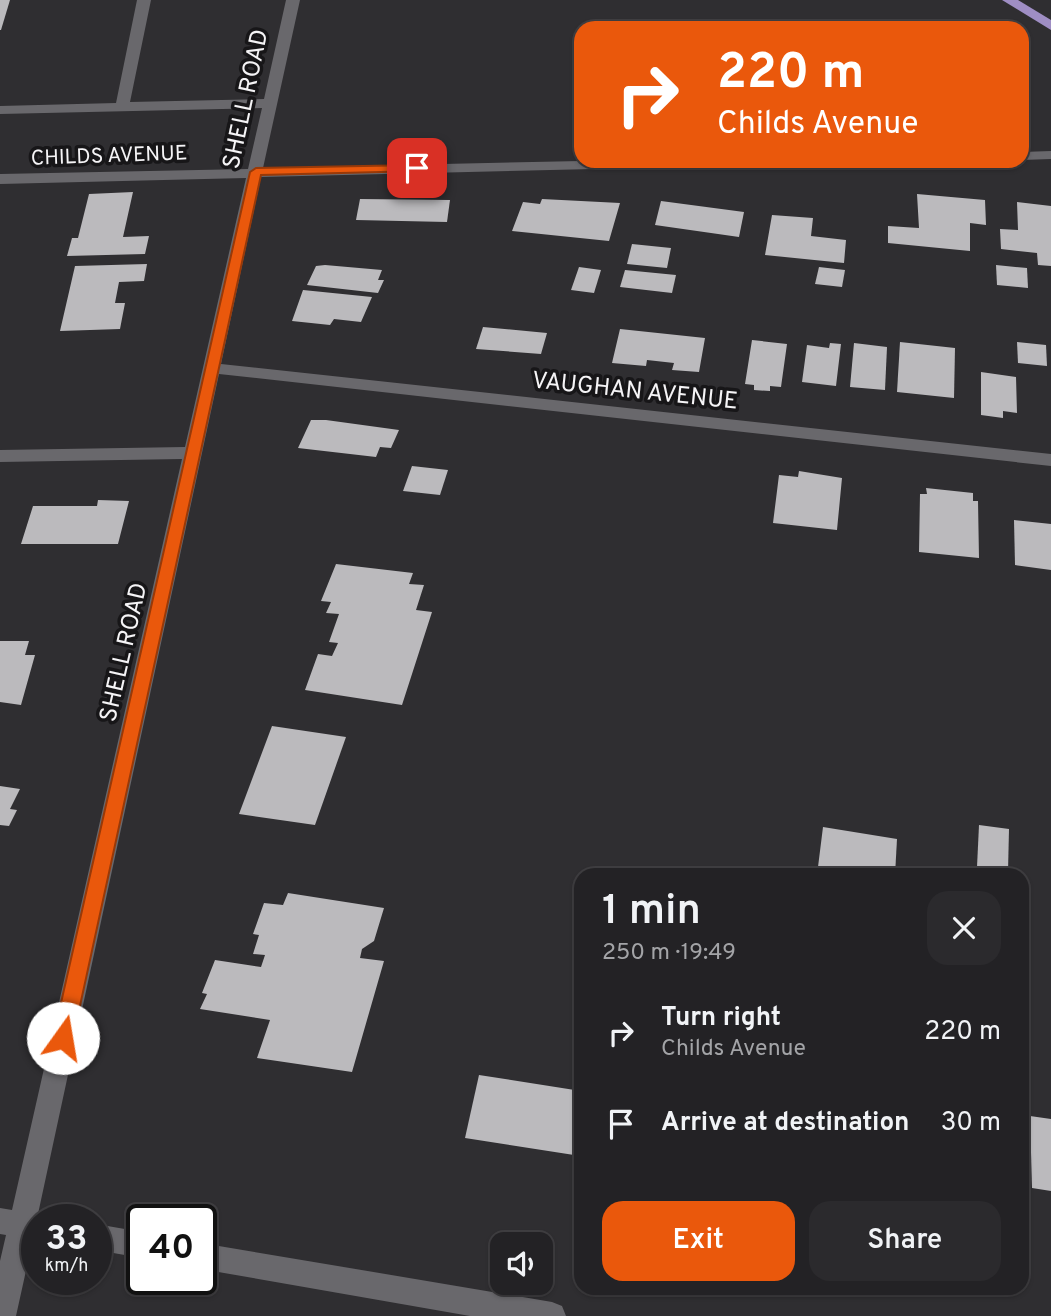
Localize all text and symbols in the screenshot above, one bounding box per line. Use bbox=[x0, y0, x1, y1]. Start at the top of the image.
street label: SHELL ROAD bbox=[218, 27, 276, 172]
text: 220 m bbox=[717, 44, 864, 106]
icon: right bbox=[602, 49, 693, 140]
text: Childs Avenue bbox=[717, 105, 918, 145]
pin bbox=[387, 138, 447, 198]
street label: CHILDS AVENUE bbox=[30, 140, 188, 173]
icon: arrive bbox=[398, 149, 436, 187]
street label: VAUGHAN AVENUE bbox=[530, 366, 739, 418]
street label: SHELL ROAD bbox=[94, 580, 156, 725]
text: 1 min bbox=[602, 886, 701, 939]
button: close bbox=[927, 891, 1001, 965]
text: 250 m · 19:49 bbox=[602, 939, 736, 968]
position arrow bbox=[26, 1001, 100, 1075]
text: Turn right bbox=[661, 1002, 781, 1035]
icon: right bbox=[602, 1014, 640, 1052]
text: 220 m bbox=[924, 1016, 1001, 1049]
text: Childs Avenue bbox=[661, 1035, 806, 1064]
icon: arrive bbox=[602, 1105, 640, 1143]
text: Arrive at destination bbox=[661, 1107, 909, 1140]
text: 30 m bbox=[941, 1107, 1001, 1140]
button: Exit bbox=[602, 1201, 795, 1281]
button: Share bbox=[809, 1201, 1001, 1281]
speed limit sign: 40 bbox=[126, 1204, 217, 1295]
text: 33 bbox=[46, 1218, 87, 1262]
map controls bbox=[490, 1232, 553, 1295]
button: sound bbox=[490, 1232, 553, 1295]
text: km/h bbox=[45, 1255, 88, 1278]

